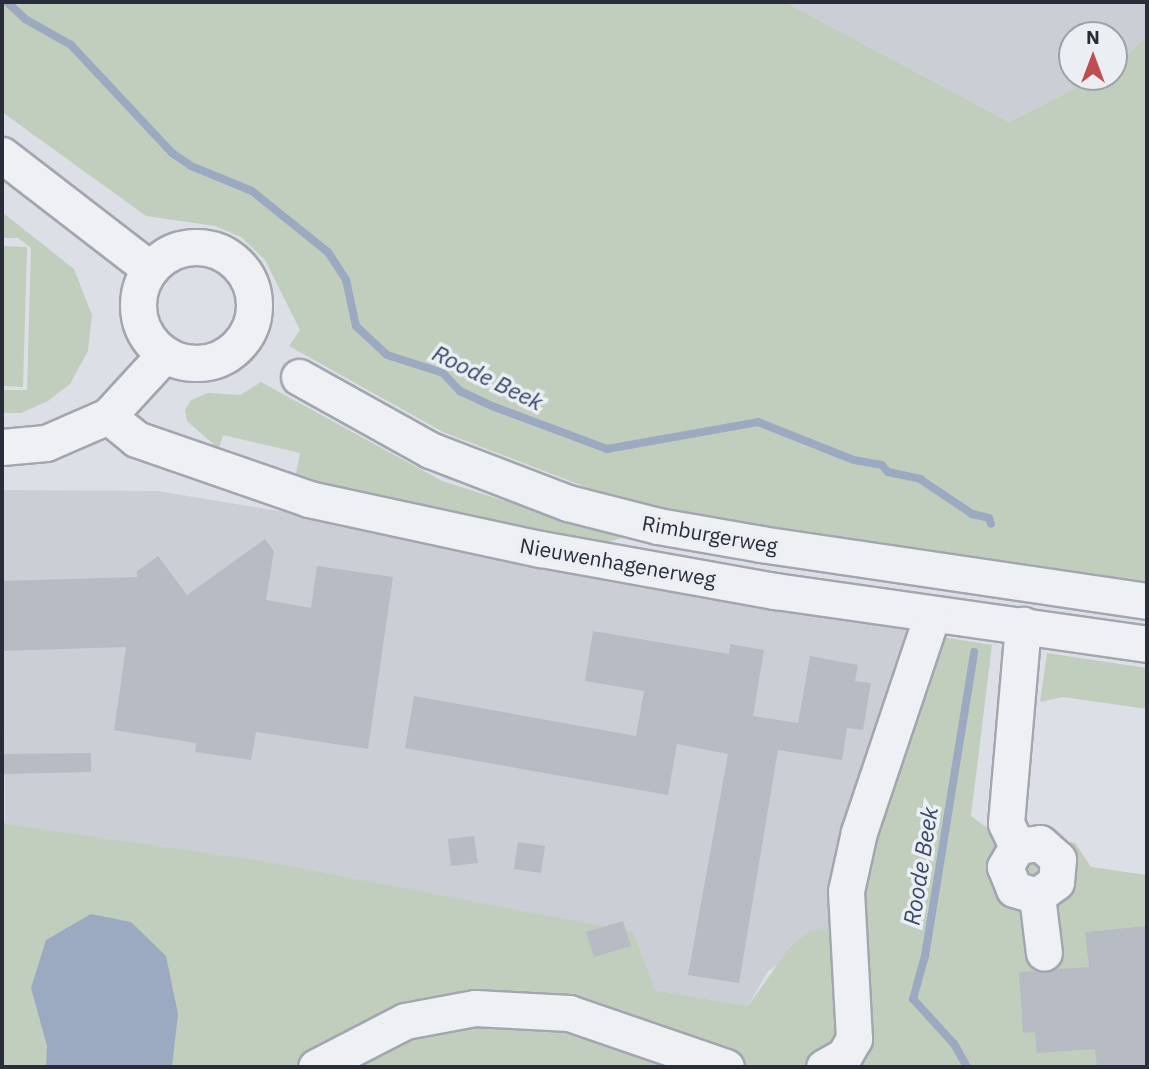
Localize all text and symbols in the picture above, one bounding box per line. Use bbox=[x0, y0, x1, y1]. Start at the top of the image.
north arrow bbox=[1058, 21, 1128, 91]
text: N bbox=[1086, 25, 1100, 49]
water label: Roode Beek bbox=[428, 338, 548, 416]
street label: Rimburgerweg bbox=[640, 510, 780, 558]
street label: Nieuwenhagenerweg bbox=[518, 532, 718, 592]
water label: Roode Beek bbox=[897, 805, 943, 927]

